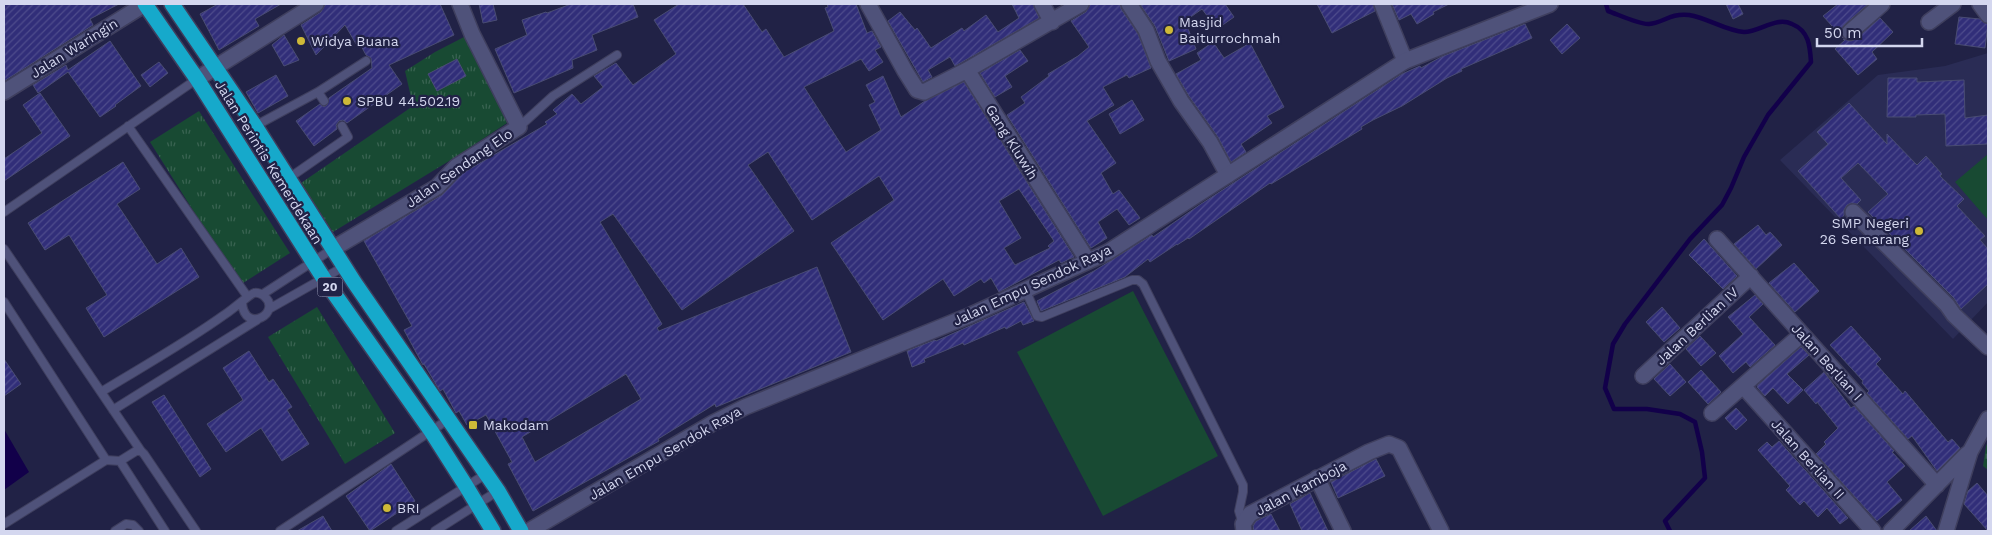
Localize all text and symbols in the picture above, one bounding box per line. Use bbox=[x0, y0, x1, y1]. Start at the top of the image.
place label: Masjid Baiturrochmah bbox=[1179, 14, 1280, 46]
street label: Jalan Waringin bbox=[27, 15, 121, 81]
scale bar bbox=[1817, 15, 1922, 47]
marker: Masjid Baiturrochmah bbox=[1163, 24, 1175, 36]
text: 50 m bbox=[1824, 24, 1861, 42]
place label: Widya Buana bbox=[311, 33, 399, 49]
marker: Widya Buana bbox=[295, 35, 307, 47]
street label: Jalan Perintis Kemerdekaan bbox=[212, 77, 326, 247]
place label: SPBU 44.502.19 bbox=[357, 93, 460, 109]
marker: SPBU 44.502.19 bbox=[341, 95, 353, 107]
street label: Gang Kluwih bbox=[983, 102, 1041, 182]
street label: Jalan Sendang Elo bbox=[403, 125, 515, 211]
place label: SMP Negeri 26 Semarang bbox=[1820, 215, 1910, 247]
marker: SMP Negeri 26 Semarang bbox=[1913, 225, 1925, 237]
street label: Jalan Empu Sendok Raya bbox=[950, 241, 1114, 329]
road number: 20 bbox=[318, 278, 342, 296]
street label: Jalan Berlian IV bbox=[1653, 284, 1741, 368]
street label: Jalan Berlian I bbox=[1788, 320, 1866, 404]
street label: Jalan Empu Sendok Raya bbox=[586, 403, 744, 503]
street label: Jalan Berlian II bbox=[1768, 416, 1848, 502]
place label: Makodam bbox=[483, 417, 549, 433]
marker: Makodam bbox=[467, 419, 479, 431]
street label: Jalan Kamboja bbox=[1253, 457, 1349, 519]
place label: BRI bbox=[397, 500, 420, 516]
marker: BRI bbox=[381, 502, 393, 514]

